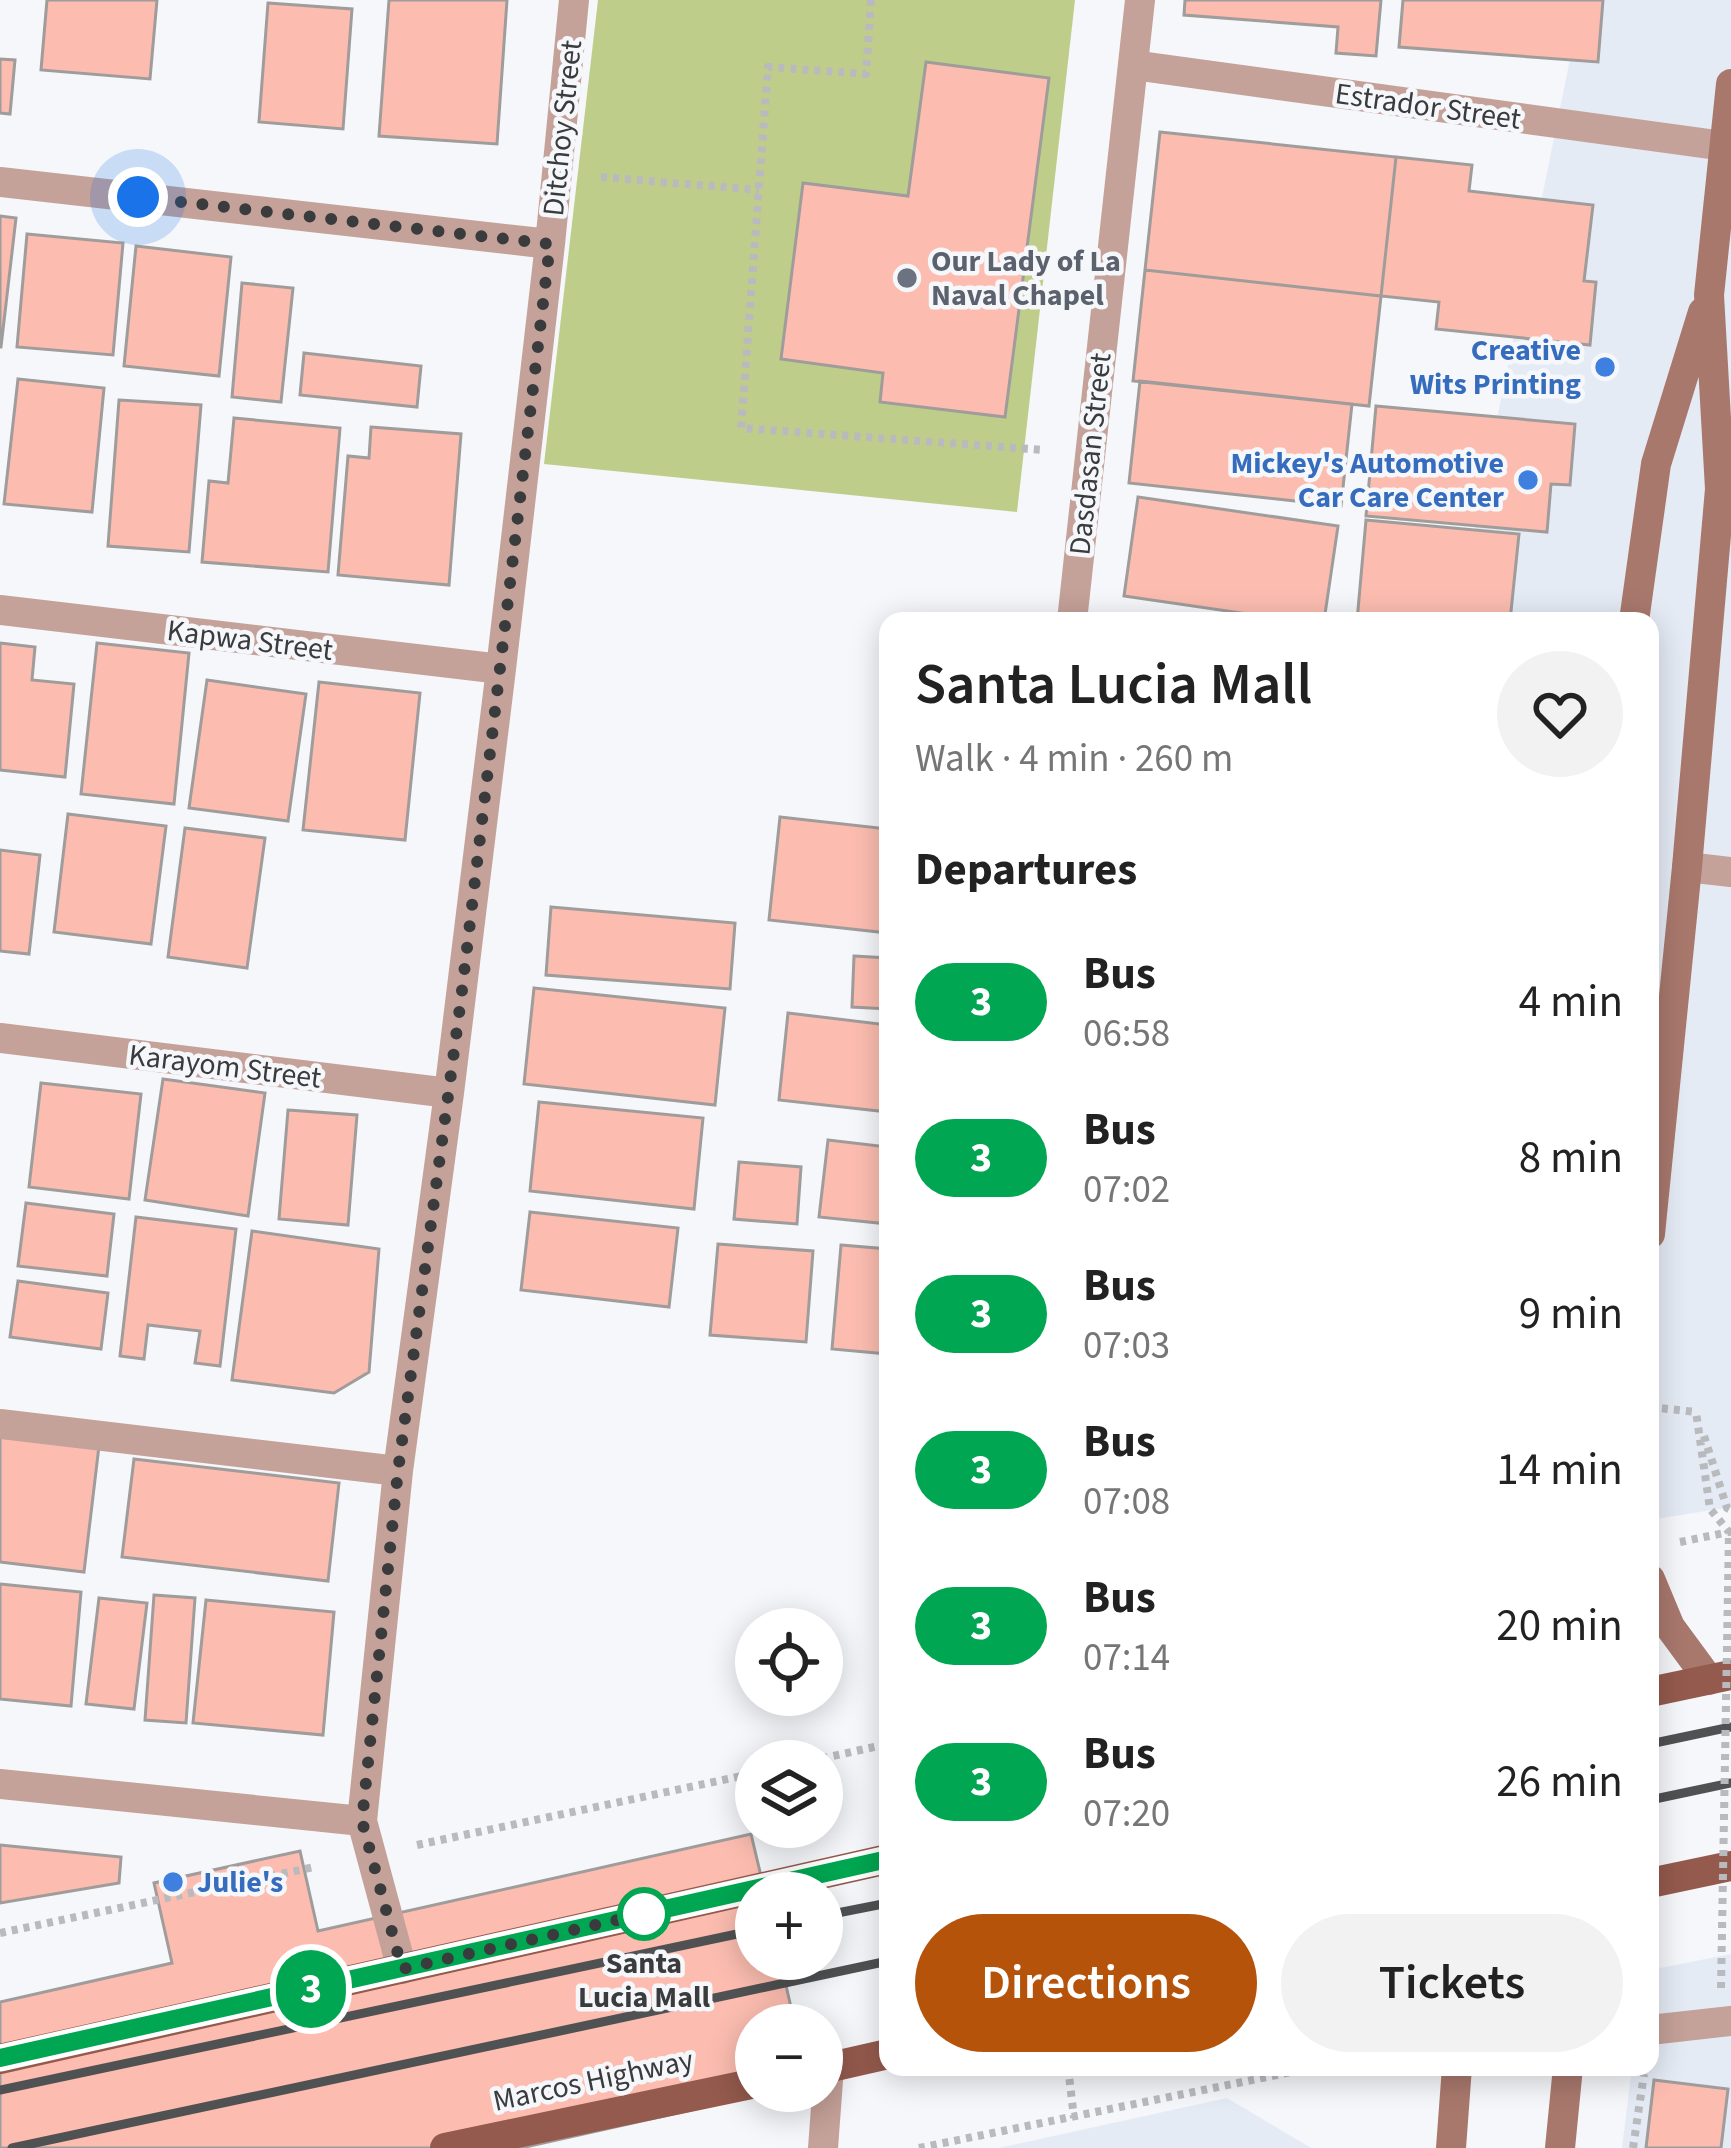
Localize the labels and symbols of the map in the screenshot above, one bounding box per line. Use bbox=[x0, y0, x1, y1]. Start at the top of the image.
street label: Ditchoy Street bbox=[532, 38, 593, 218]
street label: Estrador Street bbox=[1332, 72, 1524, 141]
your location bbox=[108, 167, 168, 227]
place label: Our Lady of La Naval Chapel bbox=[931, 240, 1121, 317]
marker: Our Lady of La Naval Chapel bbox=[894, 265, 920, 291]
place label: Creative Wits Printing bbox=[1410, 329, 1581, 406]
street label: Dasdasan Street bbox=[1058, 351, 1122, 557]
marker: Creative Wits Printing bbox=[1592, 354, 1618, 380]
place label: Mickey's Automotive Car Care Center bbox=[1230, 442, 1504, 519]
marker: Mickey's Automotive Car Care Center bbox=[1515, 467, 1541, 493]
street label: Kapwa Street bbox=[165, 609, 335, 672]
street label: Karayom Street bbox=[126, 1033, 324, 1100]
place label: Julie's bbox=[197, 1861, 283, 1904]
marker: Julie's bbox=[160, 1869, 186, 1895]
marker: Santa Lucia Mall bbox=[619, 1889, 669, 1939]
place label: Santa Lucia Mall bbox=[578, 1942, 711, 2019]
line badge: 3 bbox=[272, 1950, 350, 2028]
street label: Marcos Highway bbox=[489, 2038, 697, 2123]

